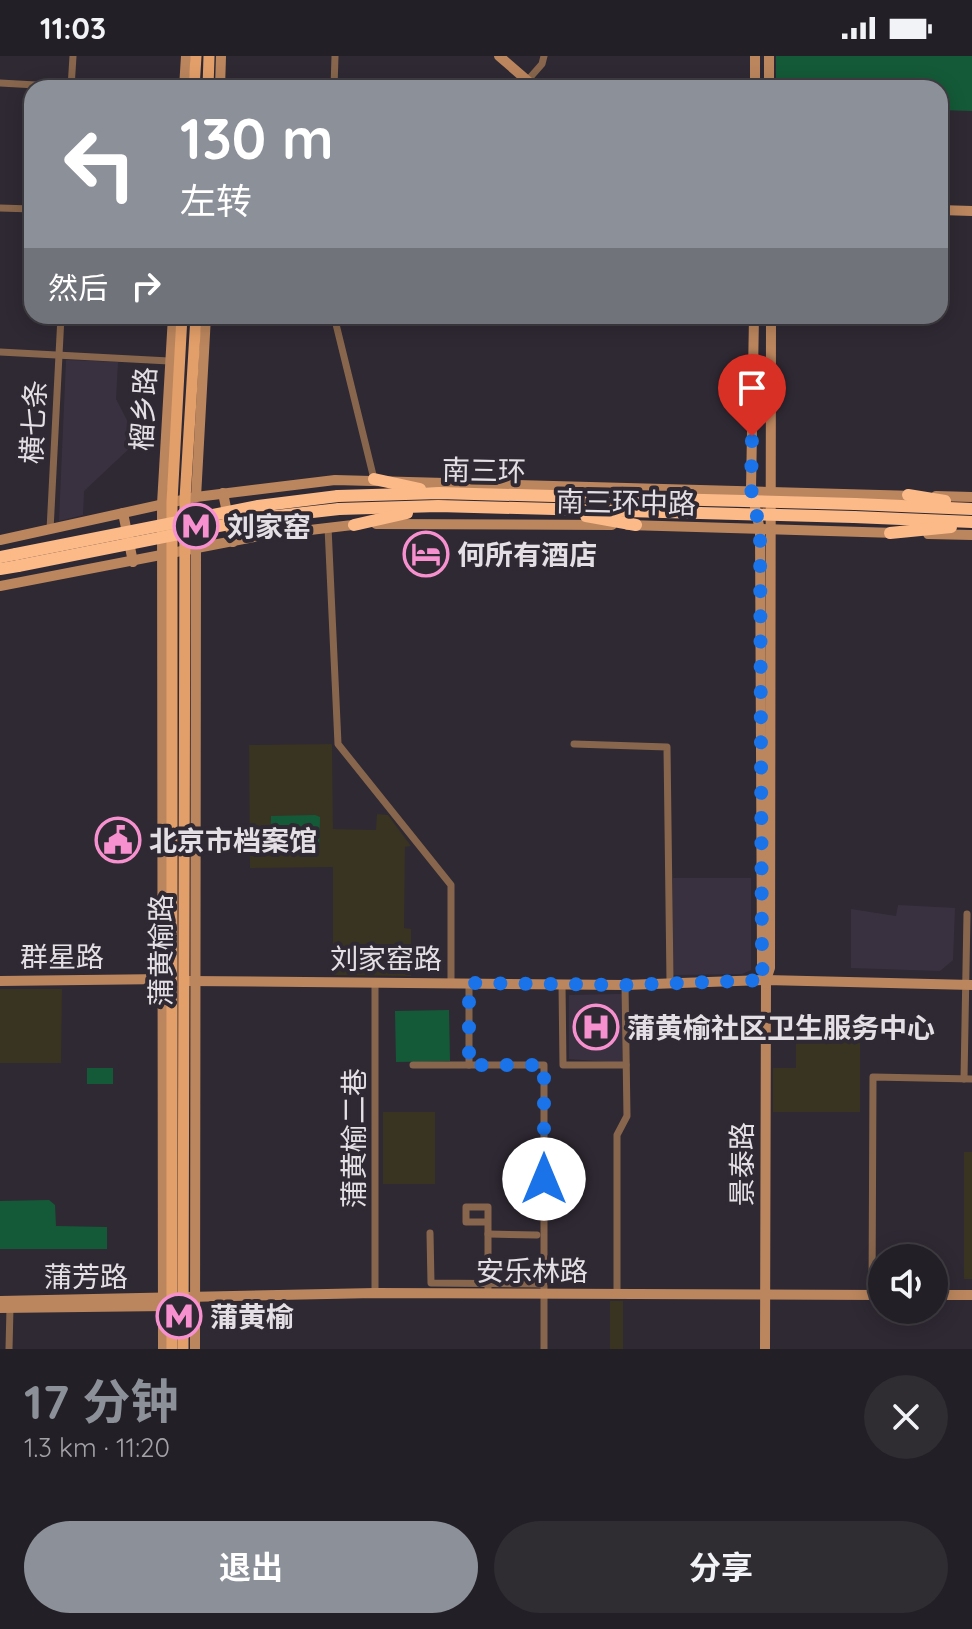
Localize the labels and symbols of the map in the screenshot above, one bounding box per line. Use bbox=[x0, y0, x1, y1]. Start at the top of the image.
pin bbox=[718, 354, 786, 436]
street label: 榴乡路 bbox=[123, 366, 163, 452]
street label: 横七条 bbox=[13, 379, 53, 465]
street label: 南三环 bbox=[442, 452, 526, 488]
street label: 南三环中路 bbox=[556, 483, 696, 521]
metro station icon: 刘家窑 bbox=[172, 502, 220, 550]
place label: 刘家窑 bbox=[227, 509, 311, 544]
hotel icon: 何所有酒店 bbox=[402, 530, 450, 578]
place label: 何所有酒店 bbox=[457, 537, 597, 572]
public building icon: 北京市档案馆 bbox=[94, 816, 142, 864]
place label: 北京市档案馆 bbox=[149, 823, 317, 858]
street label: 蒲黄榆路 bbox=[143, 894, 178, 1006]
street label: 群星路 bbox=[20, 939, 104, 974]
street label: 刘家窑路 bbox=[330, 941, 442, 976]
hospital icon: 蒲黄榆社区卫生服务中心 bbox=[572, 1003, 620, 1051]
place label: 蒲黄榆社区卫生服务中心 bbox=[627, 1010, 935, 1045]
street label: 蒲黄榆二巷 bbox=[336, 1068, 371, 1208]
street label: 景泰路 bbox=[724, 1122, 759, 1206]
position arrow bbox=[502, 1137, 586, 1221]
street label: 安乐林路 bbox=[476, 1253, 588, 1288]
street label: 蒲芳路 bbox=[44, 1259, 128, 1294]
metro station icon: 蒲黄榆 bbox=[155, 1292, 203, 1340]
place label: 蒲黄榆 bbox=[210, 1299, 294, 1334]

